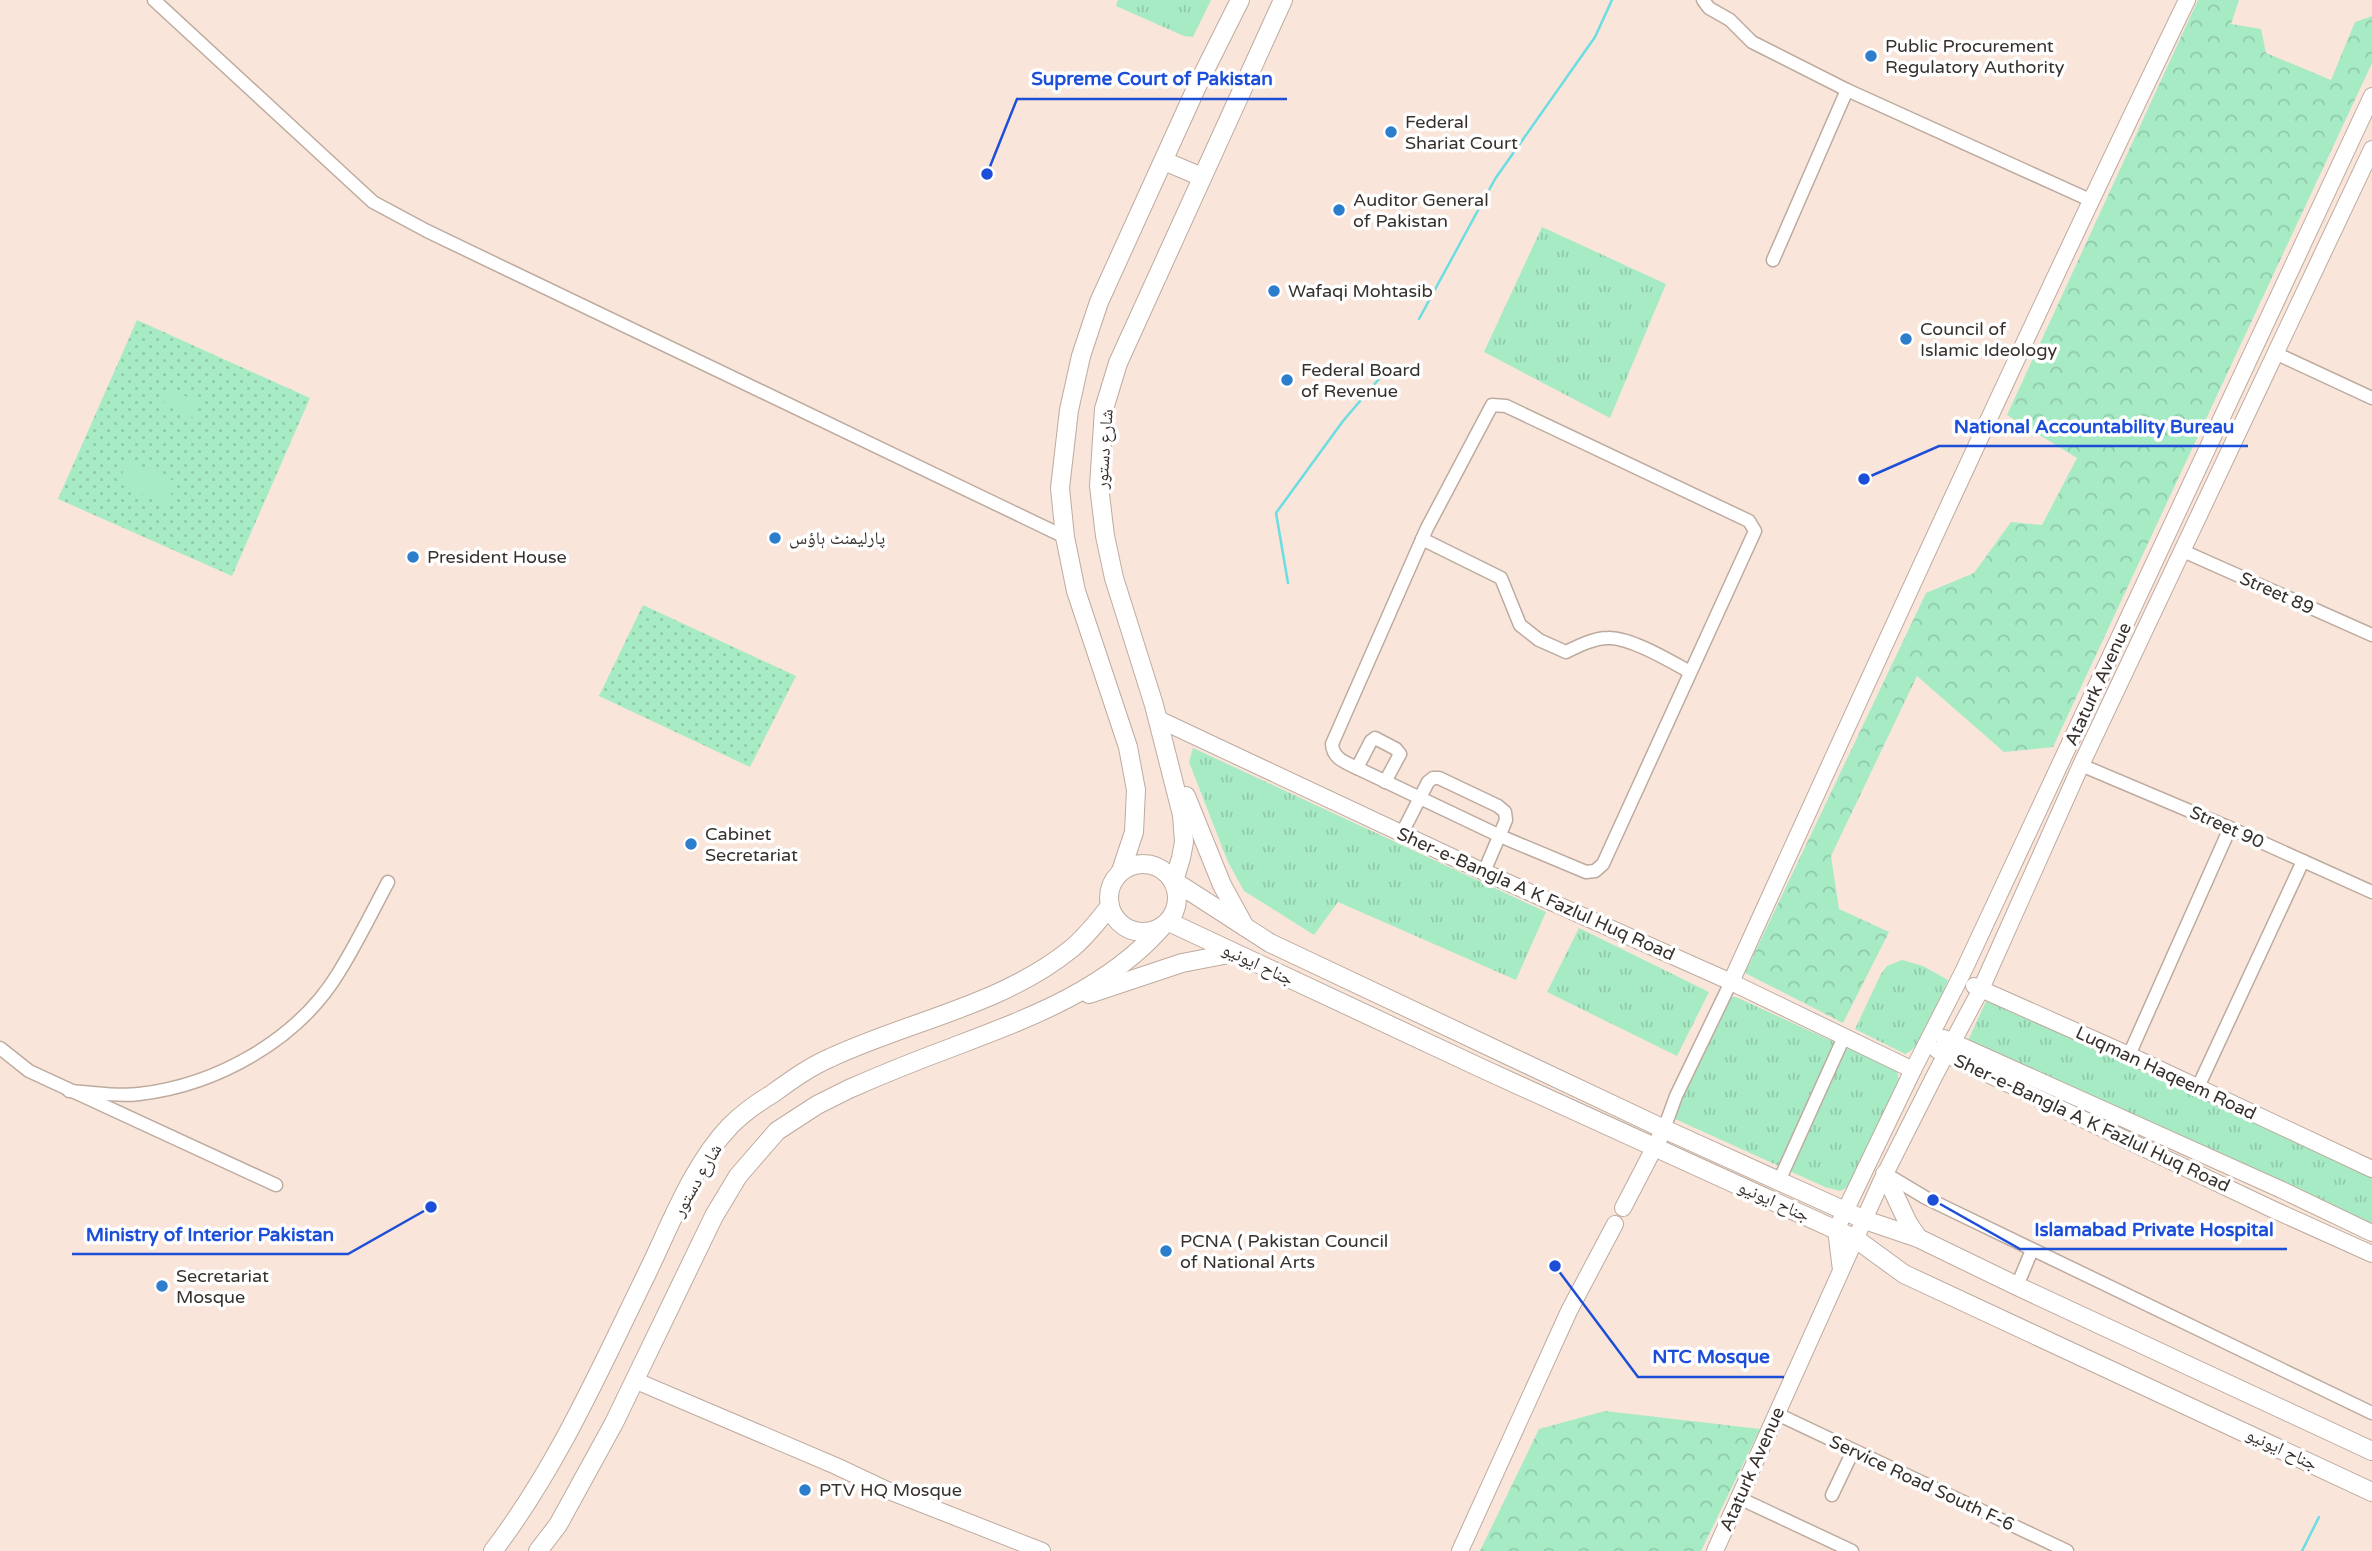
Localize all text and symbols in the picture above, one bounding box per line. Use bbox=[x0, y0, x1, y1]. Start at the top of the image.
place label: Public Procurement Regulatory Authority bbox=[1885, 35, 2065, 78]
marker: Public Procurement Regulatory Authority bbox=[1863, 48, 1879, 64]
callout: Supreme Court of Pakistan bbox=[1017, 59, 1287, 99]
text: Supreme Court of Pakistan bbox=[1031, 68, 1273, 91]
place label: Federal Shariat Court bbox=[1405, 111, 1518, 154]
marker: Federal Shariat Court bbox=[1383, 124, 1399, 140]
place label: Auditor General of Pakistan bbox=[1353, 189, 1489, 232]
marker: Auditor General of Pakistan bbox=[1331, 202, 1347, 218]
place label: Wafaqi Mohtasib bbox=[1288, 280, 1433, 302]
marker: Wafaqi Mohtasib bbox=[1266, 283, 1282, 299]
place label: Council of Islamic Ideology bbox=[1920, 318, 2058, 361]
marker: Council of Islamic Ideology bbox=[1898, 331, 1914, 347]
place label: Federal Board of Revenue bbox=[1301, 359, 1421, 402]
marker: Federal Board of Revenue bbox=[1279, 372, 1295, 388]
callout: National Accountability Bureau bbox=[1939, 406, 2248, 446]
street label: شارع دستور bbox=[1090, 408, 1118, 491]
text: National Accountability Bureau bbox=[1954, 416, 2234, 439]
place label: پارلیمنٹ ہاؤس bbox=[789, 527, 885, 549]
marker: پارلیمنٹ ہاؤس bbox=[767, 530, 783, 546]
place label: President House bbox=[427, 546, 567, 568]
marker: President House bbox=[405, 549, 421, 565]
street label: Street 89 bbox=[2237, 567, 2317, 619]
street label: Ataturk Avenue bbox=[2060, 619, 2136, 749]
street label: Street 90 bbox=[2187, 801, 2267, 853]
place label: Cabinet Secretariat bbox=[705, 823, 798, 866]
street label: Sher-e-Bangla A K Fazlul Huq Road bbox=[1394, 823, 1678, 965]
marker: Cabinet Secretariat bbox=[683, 836, 699, 852]
street label: جناح ایونیو bbox=[1218, 938, 1297, 991]
street label: Luqman Haqeem Road bbox=[2072, 1021, 2260, 1125]
street label: Sher-e-Bangla A K Fazlul Huq Road bbox=[1951, 1049, 2233, 1197]
street label: شارع دستور bbox=[667, 1140, 727, 1221]
street label: جناح ایونیو bbox=[1734, 1175, 1813, 1227]
callout: Islamabad Private Hospital bbox=[2020, 1209, 2287, 1249]
callout: Ministry of Interior Pakistan bbox=[72, 1214, 348, 1254]
text: Islamabad Private Hospital bbox=[2034, 1219, 2274, 1242]
text: Ministry of Interior Pakistan bbox=[86, 1224, 334, 1247]
place label: PCNA ( Pakistan Council of National Arts bbox=[1180, 1230, 1388, 1273]
marker: PCNA ( Pakistan Council of National Arts bbox=[1158, 1243, 1174, 1259]
place label: Secretariat Mosque bbox=[176, 1265, 269, 1308]
marker: Secretariat Mosque bbox=[154, 1278, 170, 1294]
callout: NTC Mosque bbox=[1638, 1337, 1784, 1377]
text: NTC Mosque bbox=[1652, 1346, 1770, 1369]
street label: Ataturk Avenue bbox=[1715, 1404, 1789, 1534]
street label: جناح ایونیو bbox=[2242, 1423, 2321, 1476]
street label: Service Road South F-6 bbox=[1826, 1430, 2018, 1536]
place label: PTV HQ Mosque bbox=[819, 1479, 962, 1501]
marker: PTV HQ Mosque bbox=[797, 1482, 813, 1498]

